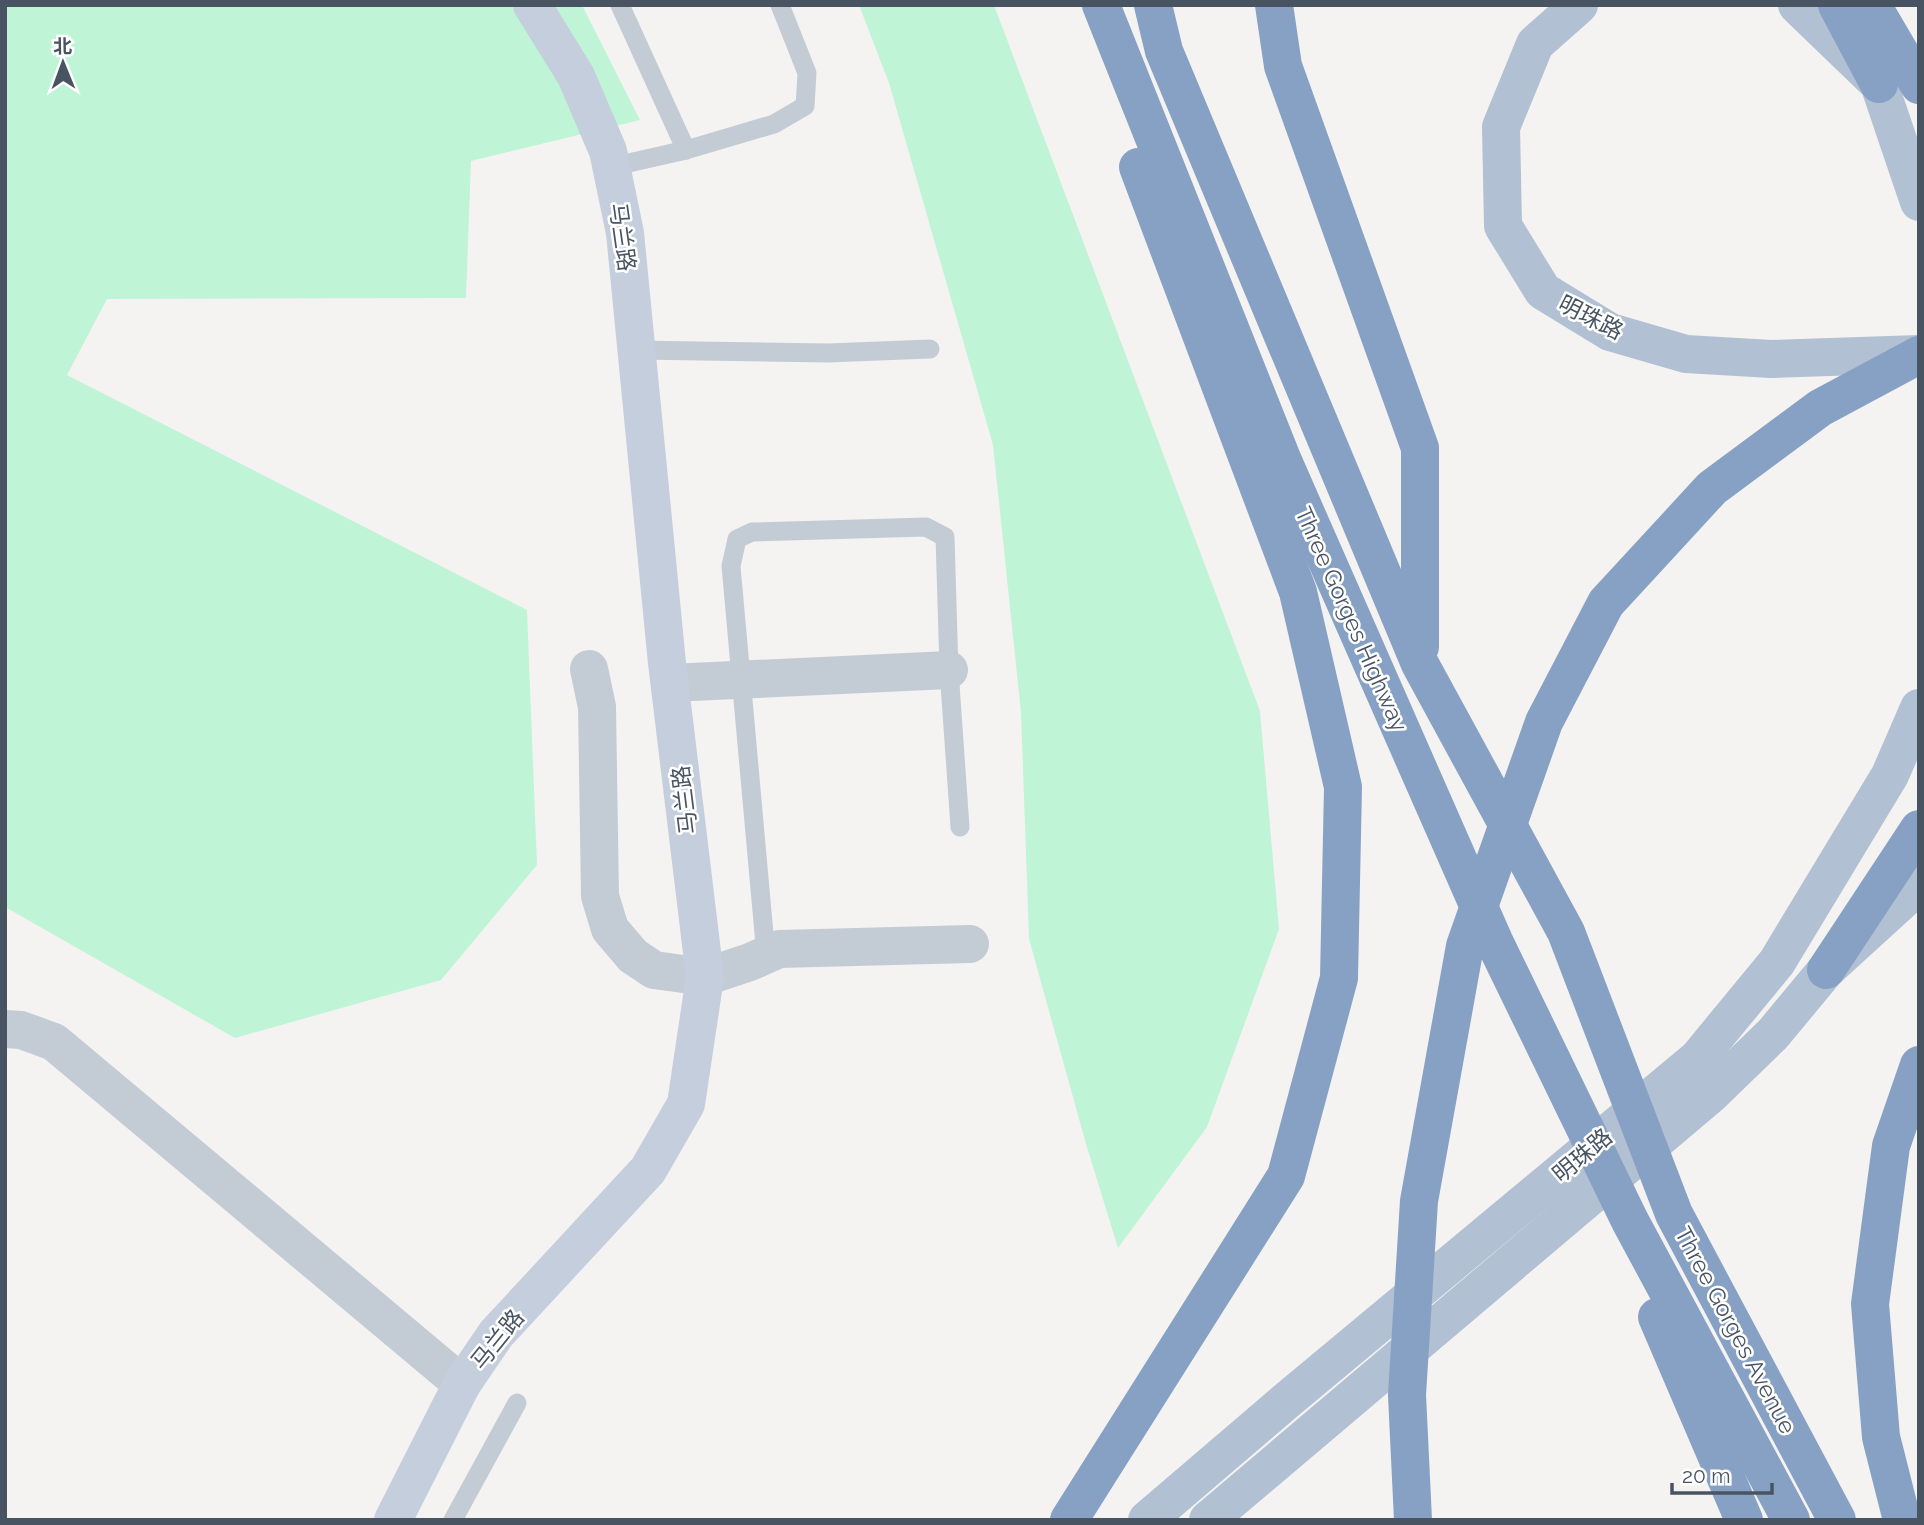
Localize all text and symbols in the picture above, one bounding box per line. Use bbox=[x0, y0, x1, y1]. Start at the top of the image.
north arrow bbox=[28, 28, 98, 98]
text: 北 bbox=[53, 35, 72, 57]
street label: 马兰路 bbox=[605, 201, 641, 273]
street label: 明珠路 bbox=[1554, 289, 1628, 345]
street label: Three Gorges Highway bbox=[1290, 503, 1414, 735]
street label: 马兰路 bbox=[666, 764, 702, 836]
street label: 明珠路 bbox=[1547, 1122, 1617, 1188]
street label: Three Gorges Avenue bbox=[1670, 1222, 1802, 1438]
street label: 马兰路 bbox=[465, 1304, 529, 1374]
scale bar bbox=[1672, 1452, 1772, 1496]
text: 20 m bbox=[1682, 1463, 1730, 1488]

